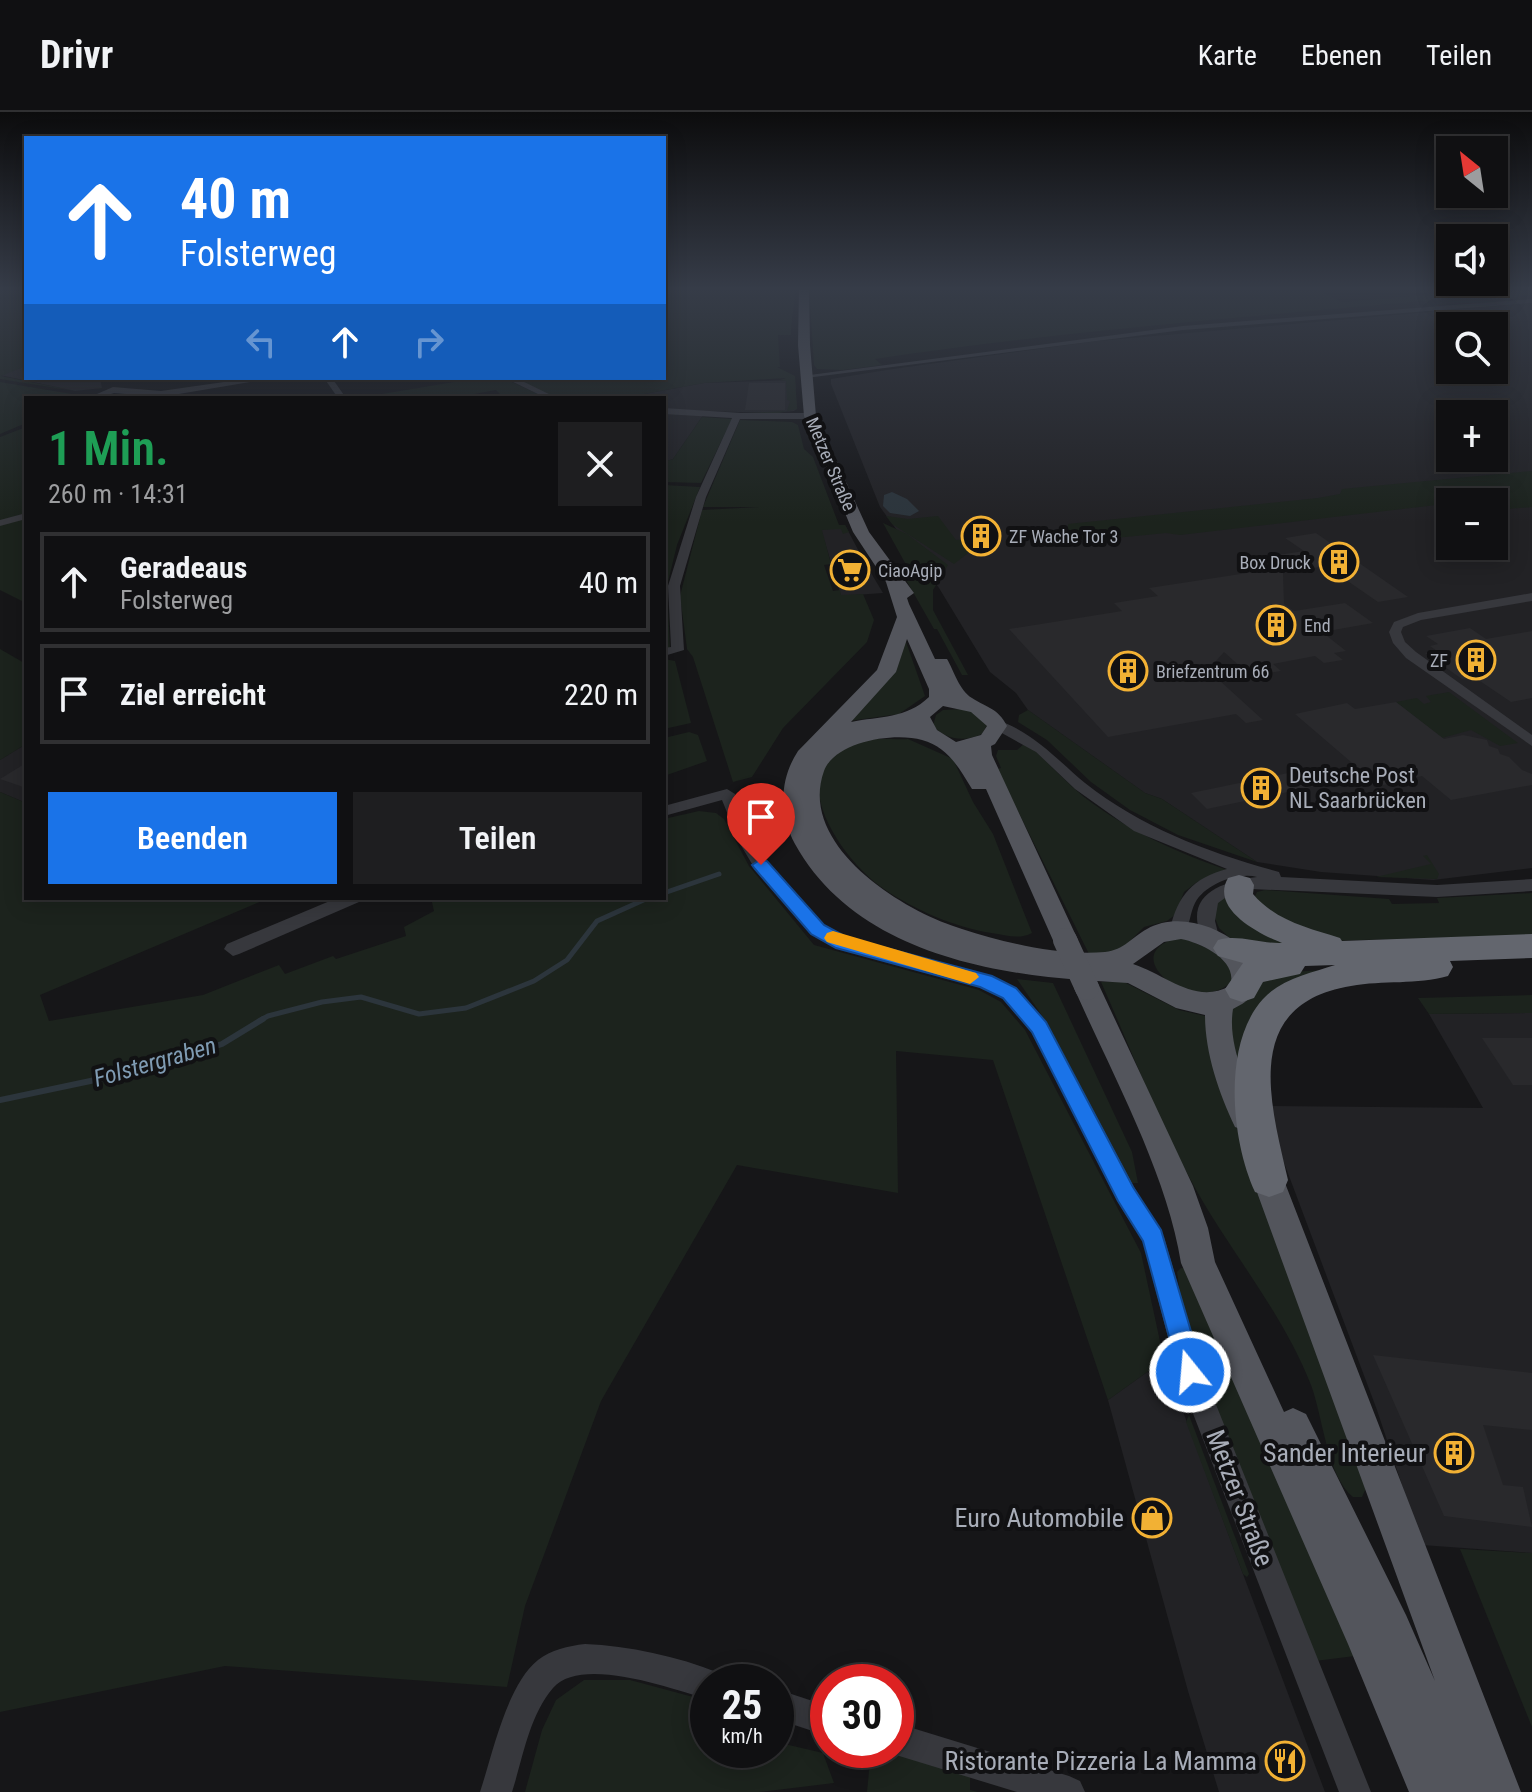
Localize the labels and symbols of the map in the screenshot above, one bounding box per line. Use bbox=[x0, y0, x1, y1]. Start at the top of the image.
north arrow bbox=[1436, 136, 1508, 208]
street label: Metzer Straße bbox=[802, 414, 860, 514]
building icon: ZF Wache Tor 3 bbox=[960, 515, 1002, 557]
place label: ZF Wache Tor 3 bbox=[1009, 526, 1119, 547]
building icon: Box Druck bbox=[1318, 541, 1360, 583]
supermarket icon: CiaoAgip bbox=[829, 549, 871, 591]
place label: Box Druck bbox=[1239, 552, 1311, 573]
place label: CiaoAgip bbox=[878, 560, 942, 581]
building icon: End bbox=[1255, 604, 1297, 646]
place label: End bbox=[1304, 615, 1331, 636]
building icon: ZF bbox=[1455, 639, 1497, 681]
building icon: Briefzentrum 66 bbox=[1107, 650, 1149, 692]
place label: ZF bbox=[1430, 650, 1448, 671]
place label: Briefzentrum 66 bbox=[1156, 661, 1269, 682]
place label: Deutsche Post NL Saarbrücken bbox=[1289, 763, 1426, 813]
building icon: Deutsche Post NL Saarbrücken bbox=[1240, 767, 1282, 809]
pin bbox=[727, 783, 795, 865]
water label: Folstergraben bbox=[90, 1031, 220, 1093]
position arrow bbox=[1148, 1330, 1232, 1414]
street label: Metzer Straße bbox=[1200, 1426, 1280, 1570]
building icon: Sander Interieur bbox=[1433, 1432, 1475, 1474]
place label: Sander Interieur bbox=[1263, 1438, 1426, 1468]
shop icon: Euro Automobile bbox=[1131, 1497, 1173, 1539]
place label: Euro Automobile bbox=[955, 1503, 1124, 1533]
speed limit sign: 30 bbox=[810, 1664, 914, 1768]
restaurant icon: Ristorante Pizzeria La Mamma bbox=[1264, 1740, 1306, 1782]
place label: Ristorante Pizzeria La Mamma bbox=[945, 1746, 1257, 1776]

